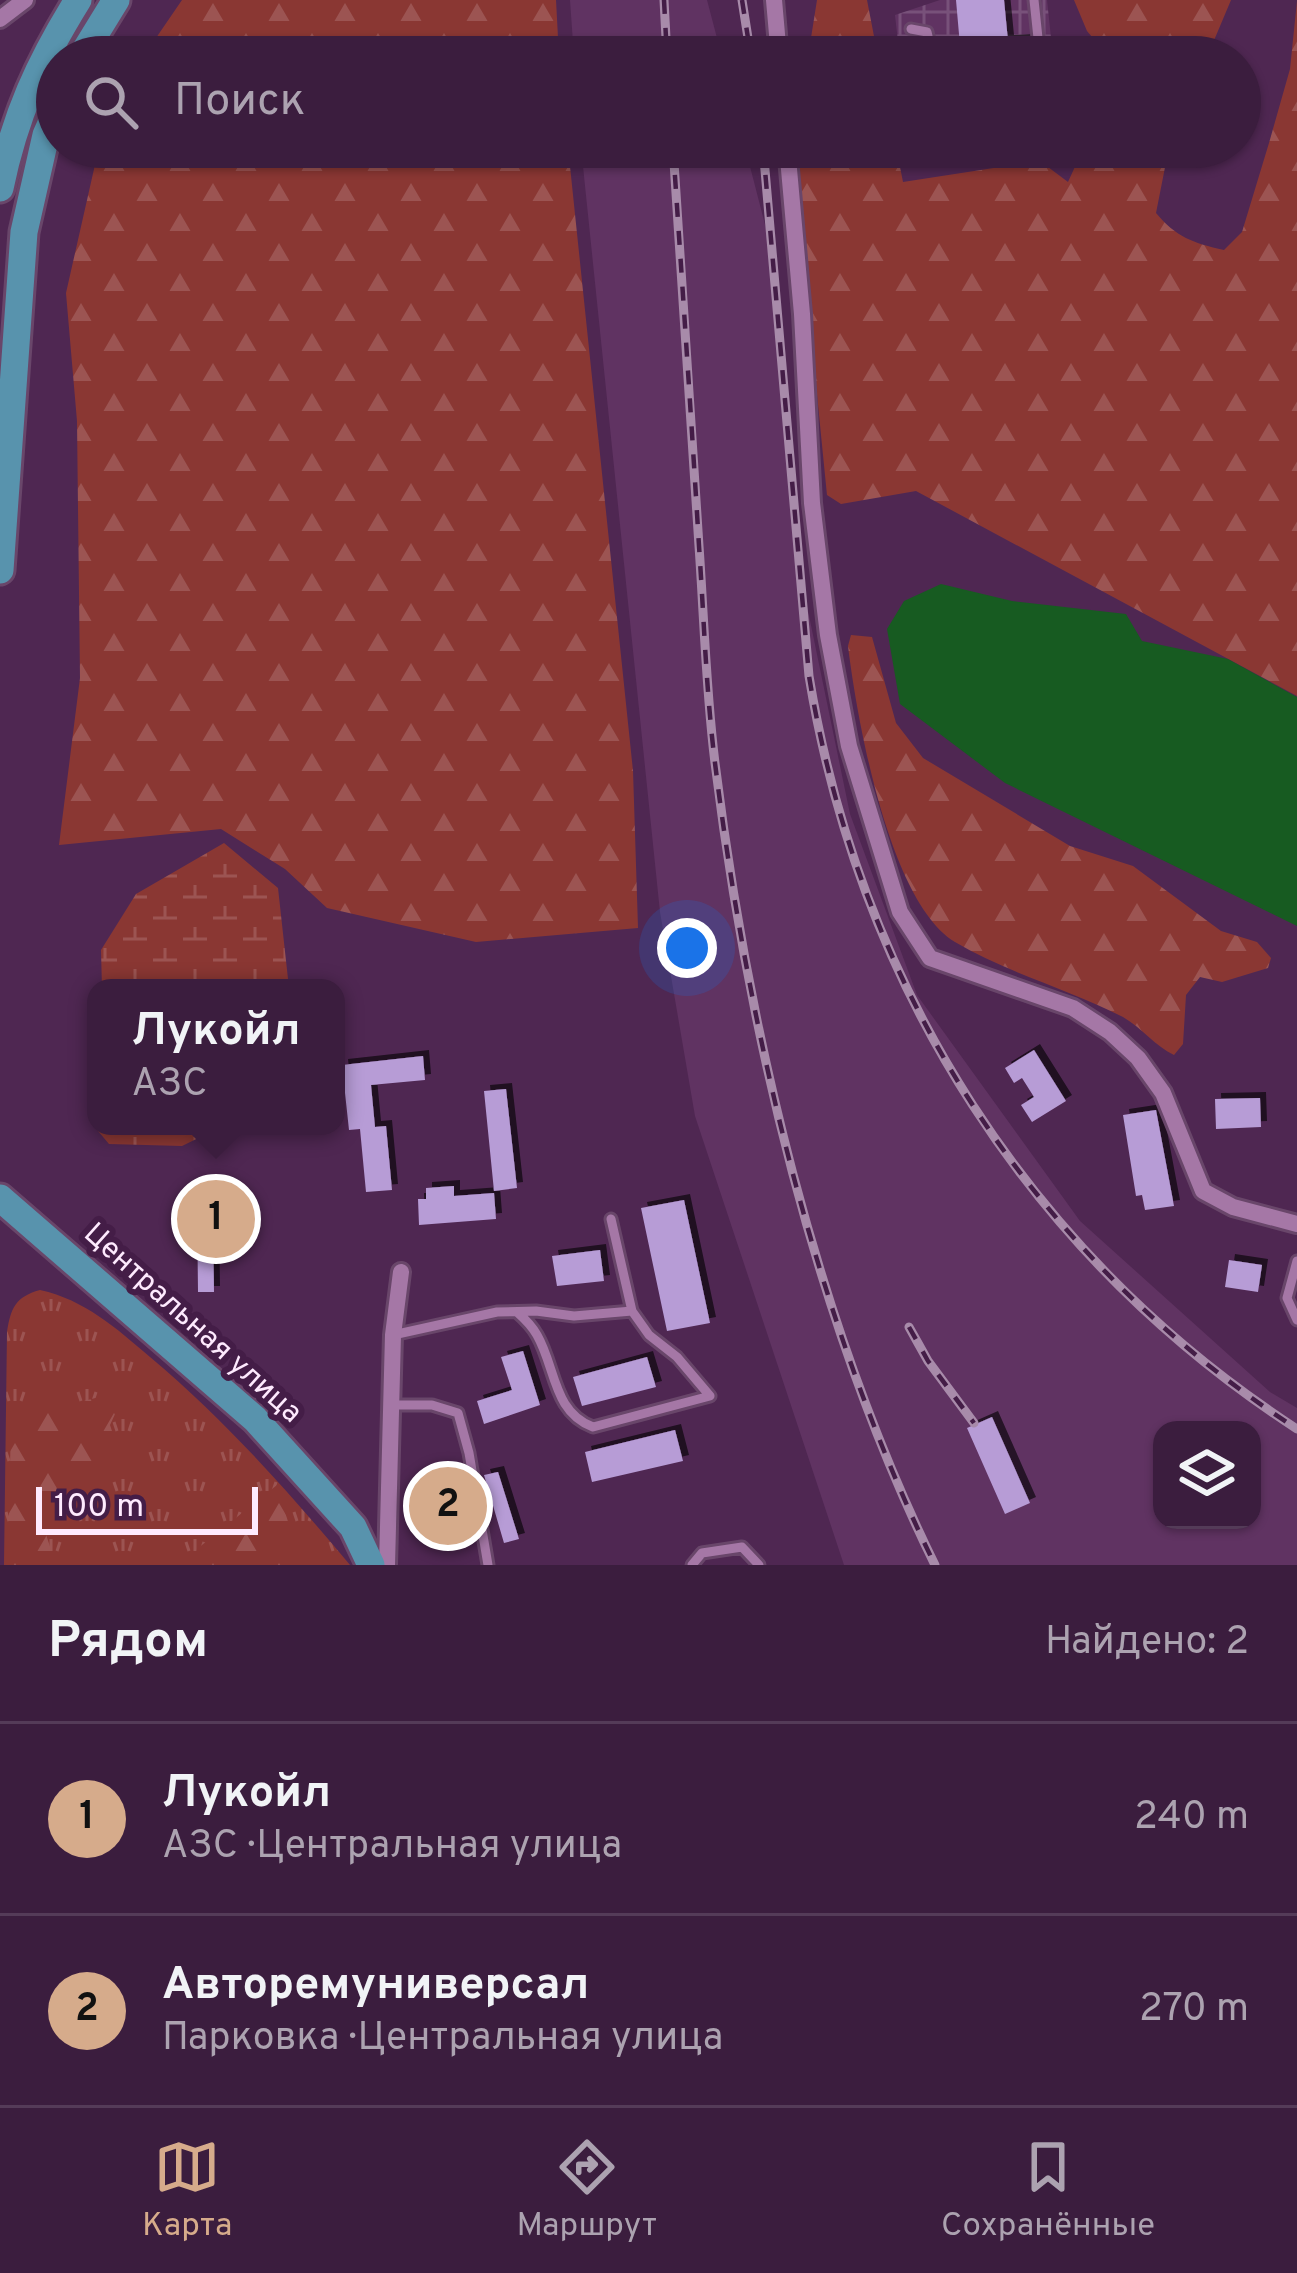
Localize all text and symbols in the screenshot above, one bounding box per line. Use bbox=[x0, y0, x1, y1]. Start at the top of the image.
search box bbox=[36, 36, 1261, 168]
icon: search bbox=[78, 69, 144, 135]
text: Поиск bbox=[174, 74, 305, 131]
your location bbox=[657, 918, 717, 978]
popup bbox=[87, 979, 345, 1135]
text: Лукойл bbox=[132, 1004, 300, 1061]
text: АЗС bbox=[132, 1061, 207, 1110]
pin: 1 bbox=[177, 1174, 255, 1264]
street label: Центральная улица bbox=[75, 1216, 309, 1432]
map controls bbox=[1153, 1421, 1261, 1529]
button: layers bbox=[1153, 1421, 1261, 1529]
pin: 2 bbox=[409, 1461, 487, 1551]
scale bar bbox=[36, 1481, 258, 1534]
text: 100 m bbox=[54, 1487, 144, 1529]
text: Рядом bbox=[48, 1611, 208, 1676]
text: Найдено: 2 bbox=[1045, 1619, 1249, 1668]
text: Лукойл bbox=[162, 1766, 331, 1823]
text: 1 bbox=[79, 1794, 95, 1843]
text: 240 m bbox=[1134, 1794, 1249, 1843]
text: АЗС · Центральная улица bbox=[162, 1823, 622, 1872]
text: Авторемуниверсал bbox=[162, 1958, 589, 2015]
text: 2 bbox=[75, 1986, 99, 2035]
text: 270 m bbox=[1139, 1986, 1249, 2035]
text: Парковка · Центральная улица bbox=[162, 2015, 723, 2064]
tab: Карта bbox=[142, 2134, 232, 2248]
tab: Маршрут bbox=[516, 2134, 657, 2248]
tab: Сохранённые bbox=[941, 2134, 1155, 2248]

